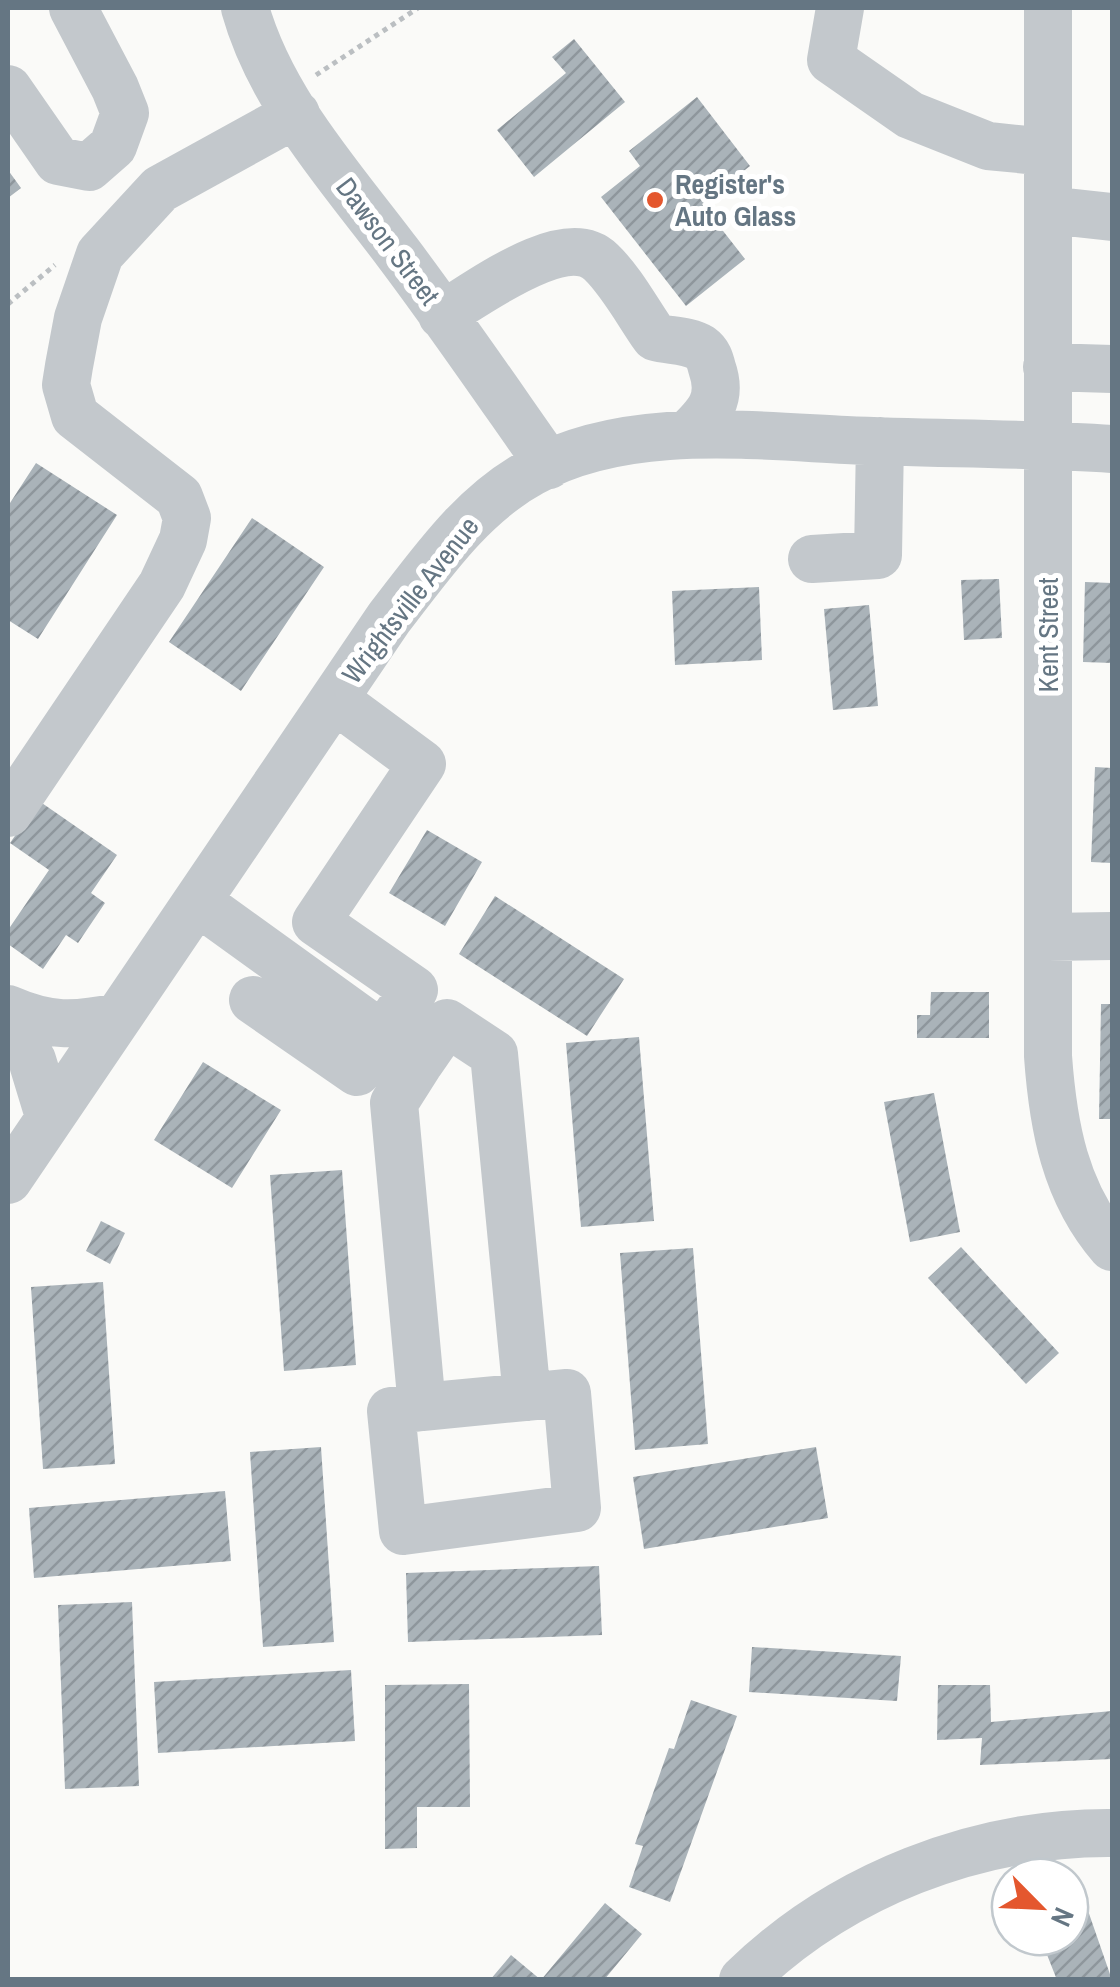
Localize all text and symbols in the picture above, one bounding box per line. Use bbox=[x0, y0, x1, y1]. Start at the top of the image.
place label: Register's Auto Glass bbox=[675, 165, 796, 235]
street label: Dawson Street bbox=[328, 169, 448, 313]
marker: Register's Auto Glass bbox=[644, 189, 666, 211]
street label: Wrightsville Avenue bbox=[333, 509, 487, 691]
street label: Kent Street bbox=[1029, 578, 1067, 692]
north arrow bbox=[990, 1857, 1090, 1957]
text: N bbox=[1042, 1902, 1084, 1932]

